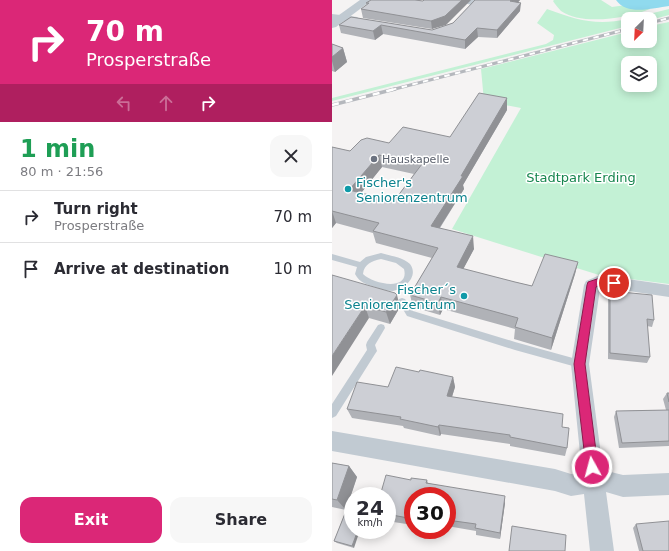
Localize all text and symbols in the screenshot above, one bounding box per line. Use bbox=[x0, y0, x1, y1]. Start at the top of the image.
north arrow bbox=[621, 12, 657, 48]
map controls bbox=[621, 12, 657, 92]
text: 70 m bbox=[86, 15, 164, 48]
icon: right bbox=[20, 16, 72, 68]
text: Prosperstraße bbox=[86, 49, 211, 70]
button: layers bbox=[621, 56, 657, 92]
icon: left bbox=[113, 92, 135, 114]
icon: ahead bbox=[155, 92, 177, 114]
icon: right bbox=[197, 92, 219, 114]
text: 1 min bbox=[20, 135, 95, 163]
button: close bbox=[270, 135, 312, 177]
place label: Hauskapelle bbox=[382, 153, 449, 166]
marker: Hauskapelle bbox=[369, 154, 379, 164]
text: 80 m · 21:56 bbox=[20, 164, 103, 179]
park label: Stadtpark Erding bbox=[526, 170, 636, 185]
place label: Fischer's Seniorenzentrum bbox=[356, 175, 468, 205]
marker: Fischer's Seniorenzentrum bbox=[343, 184, 353, 194]
text: Turn right bbox=[54, 200, 138, 218]
icon: right bbox=[20, 206, 42, 228]
text: 70 m bbox=[274, 208, 312, 226]
text: Prosperstraße bbox=[54, 218, 144, 233]
icon: arrive bbox=[20, 258, 42, 280]
text: Arrive at destination bbox=[54, 260, 229, 278]
text: 10 m bbox=[274, 260, 312, 278]
pin bbox=[597, 266, 631, 300]
icon: arrive bbox=[603, 272, 625, 294]
place label: Fischer´s Seniorenzentrum bbox=[344, 282, 456, 312]
marker: Fischer´s Seniorenzentrum bbox=[459, 291, 469, 301]
position arrow bbox=[571, 446, 613, 488]
speed limit sign: 30 bbox=[404, 487, 456, 539]
text: 24 bbox=[356, 496, 384, 520]
button: Exit bbox=[20, 497, 162, 543]
button: Share bbox=[170, 497, 312, 543]
text: km/h bbox=[357, 517, 383, 528]

